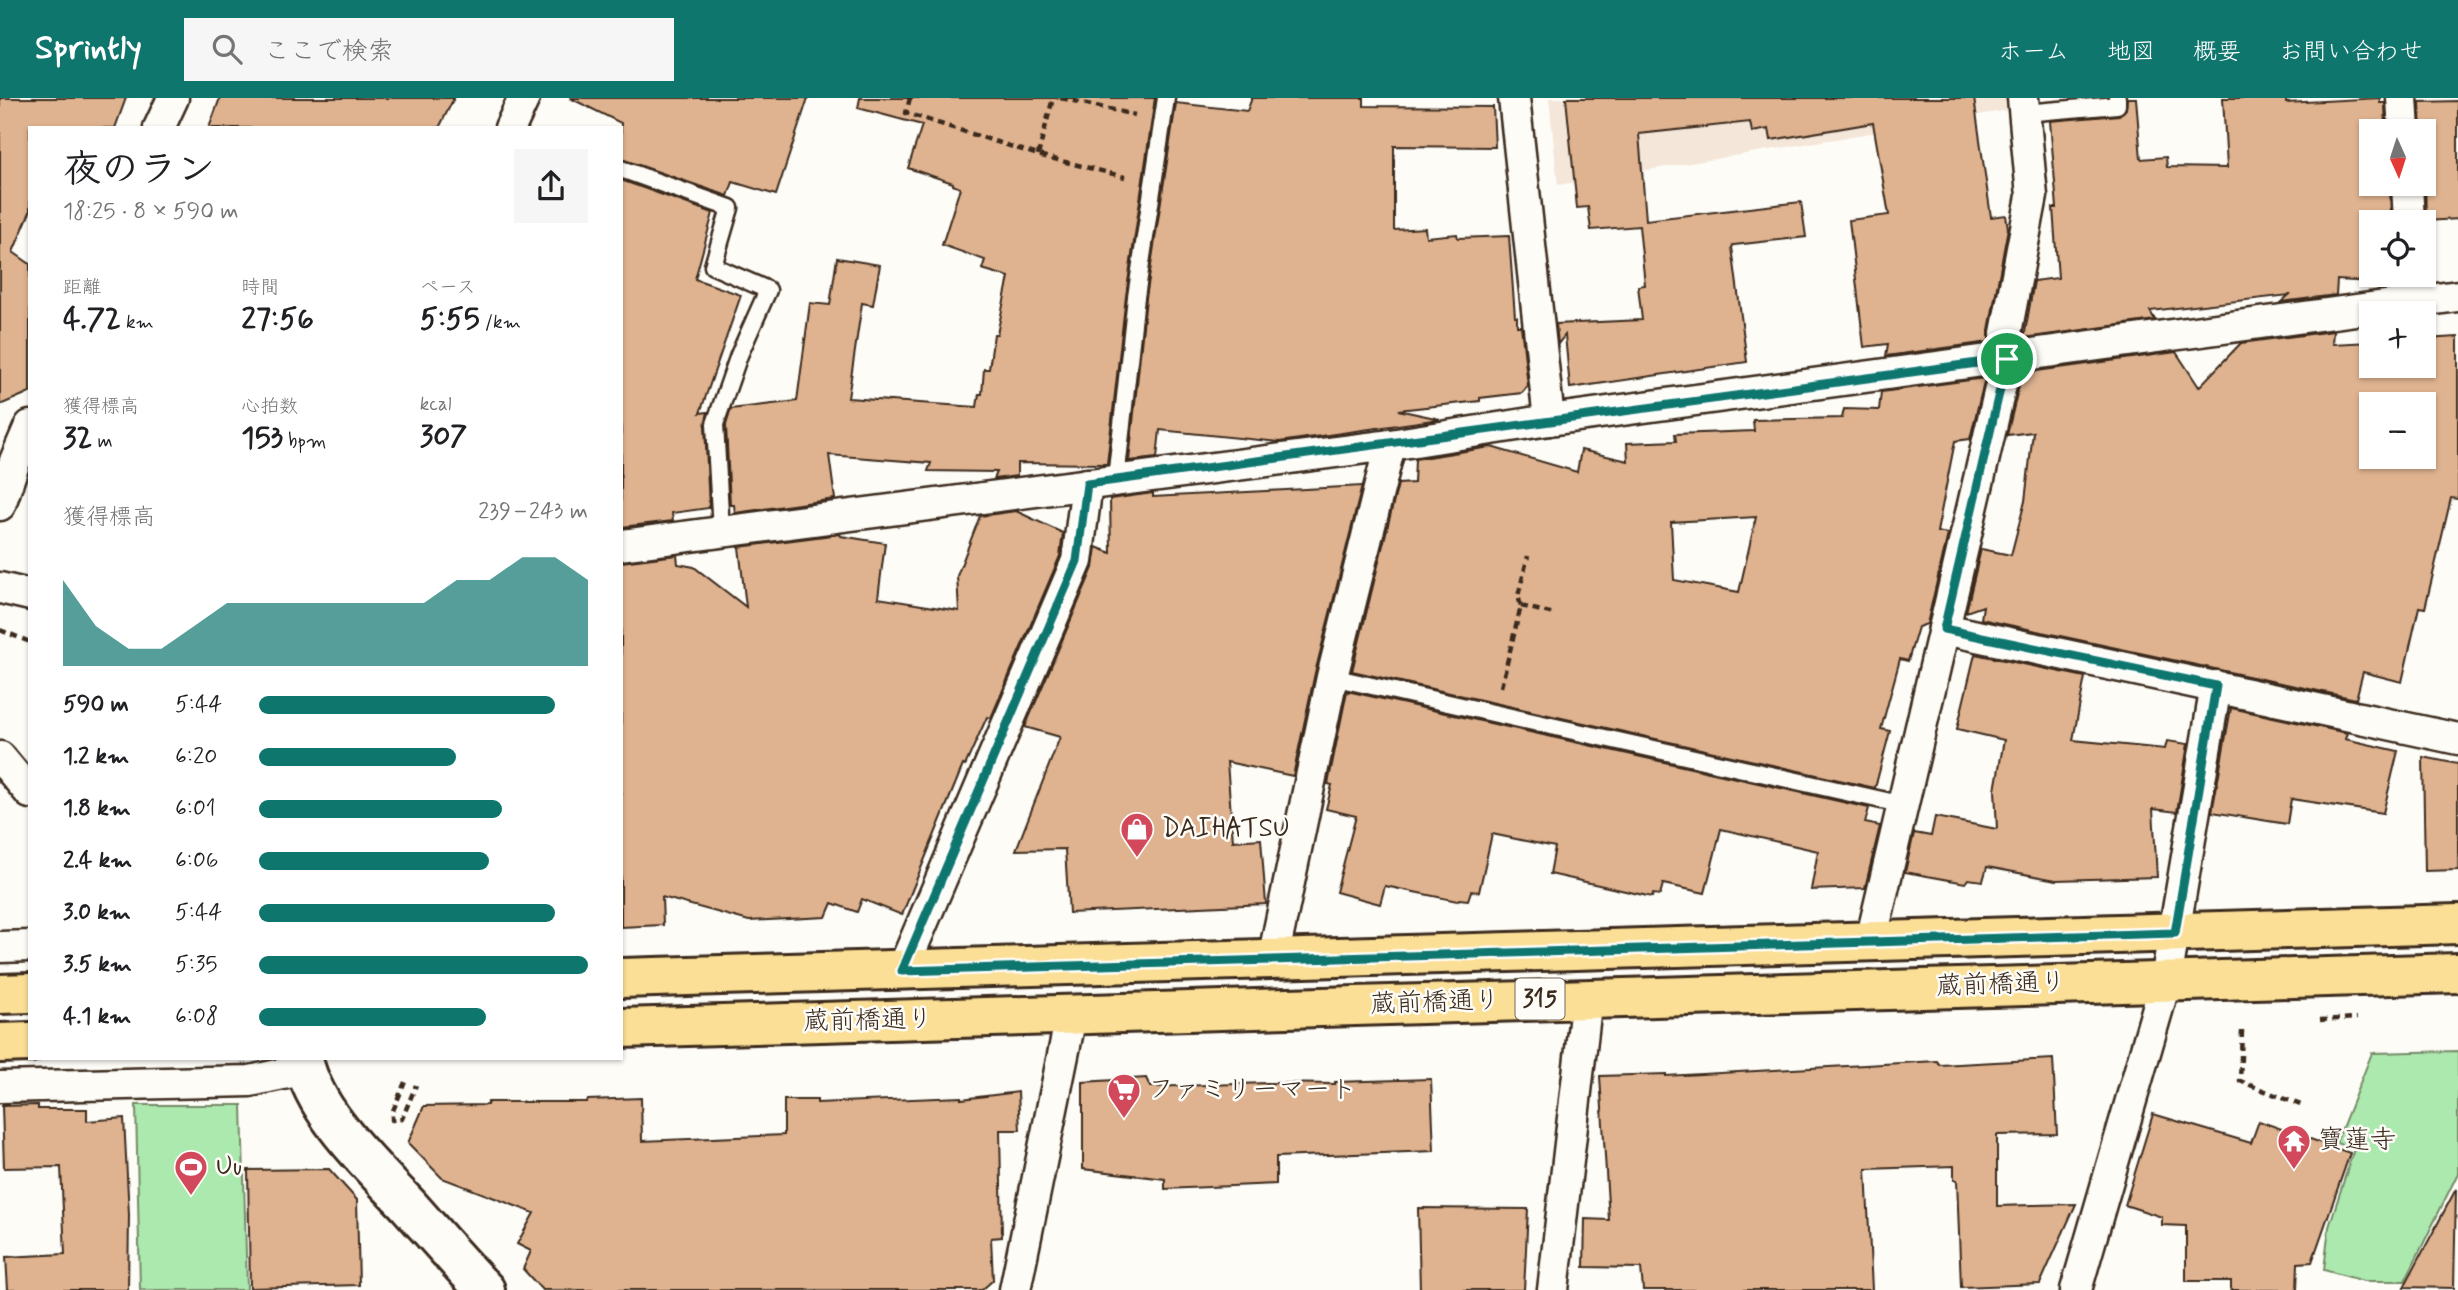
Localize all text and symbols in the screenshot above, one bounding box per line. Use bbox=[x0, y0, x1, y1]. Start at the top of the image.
search box bbox=[184, 18, 674, 81]
text: Sprintly bbox=[35, 27, 142, 71]
icon: search bbox=[208, 30, 246, 68]
text: ここで検索 bbox=[264, 35, 394, 69]
text: ホーム bbox=[1998, 37, 2069, 68]
text: 地図 bbox=[2107, 37, 2155, 68]
text: 概要 bbox=[2193, 37, 2241, 68]
text: お問い合わせ bbox=[2279, 37, 2423, 68]
north arrow bbox=[2359, 119, 2436, 196]
map controls bbox=[2359, 119, 2436, 469]
text: 夜のラン bbox=[63, 146, 215, 195]
button: share bbox=[514, 149, 588, 223]
text: 18:25 · 8 × 590 m bbox=[63, 197, 239, 227]
button: locate bbox=[2359, 210, 2436, 287]
text: 距離 bbox=[63, 275, 101, 300]
text: 時間 bbox=[241, 275, 279, 300]
text: ペース bbox=[420, 275, 476, 300]
text: 4.72 bbox=[63, 300, 121, 339]
text: 27:56 bbox=[241, 300, 314, 339]
text: 5:55 bbox=[420, 300, 480, 339]
button: + bbox=[2359, 301, 2436, 378]
text: km bbox=[121, 310, 154, 335]
text: /km bbox=[480, 310, 521, 335]
pin bbox=[1977, 329, 2037, 389]
icon: arrive bbox=[1988, 340, 2026, 378]
text: kcal bbox=[420, 392, 452, 417]
button: − bbox=[2359, 392, 2436, 469]
text: 獲得標高 bbox=[63, 394, 139, 419]
text: 心拍数 bbox=[241, 394, 298, 419]
text: 307 bbox=[420, 417, 467, 456]
text: 32 bbox=[63, 419, 92, 458]
text: 153 bbox=[241, 419, 283, 458]
text: m bbox=[92, 429, 113, 454]
text: bpm bbox=[283, 429, 326, 454]
text: 239–243 m bbox=[478, 497, 588, 527]
text: 獲得標高 bbox=[63, 503, 155, 533]
text: 590 m bbox=[63, 690, 129, 720]
text: 5:44 bbox=[175, 690, 222, 720]
text: 1.2 km bbox=[63, 742, 129, 772]
text: 6:20 bbox=[175, 742, 217, 772]
text: 1.8 km bbox=[63, 794, 131, 824]
text: 6:01 bbox=[175, 794, 216, 824]
shop icon: DAIHATSU bbox=[1118, 810, 1156, 859]
place label: DAIHATSU bbox=[1162, 812, 1290, 846]
text: 2.4 km bbox=[63, 846, 132, 876]
text: 6:06 bbox=[175, 846, 219, 876]
text: 3.0 km bbox=[63, 898, 131, 928]
text: 5:44 bbox=[175, 898, 222, 928]
text: 3.5 km bbox=[63, 950, 132, 980]
text: 5:35 bbox=[175, 950, 218, 980]
street label: 蔵前橋通り bbox=[1935, 966, 2067, 1004]
road number: 315 bbox=[1516, 978, 1564, 1020]
street label: 蔵前橋通り bbox=[1369, 984, 1501, 1022]
text: 4.1 km bbox=[63, 1002, 131, 1032]
text: 6:08 bbox=[175, 1002, 218, 1032]
street label: 蔵前橋通り bbox=[803, 1003, 933, 1039]
supermarket icon: ファミリーマート bbox=[1105, 1071, 1143, 1120]
place label: ファミリーマート bbox=[1148, 1073, 1357, 1107]
temple icon: 寶蓮寺 bbox=[2275, 1122, 2313, 1171]
place label: 寶蓮寺 bbox=[2318, 1124, 2396, 1158]
sports icon: Uu bbox=[172, 1148, 210, 1197]
place label: Uu bbox=[216, 1150, 242, 1184]

